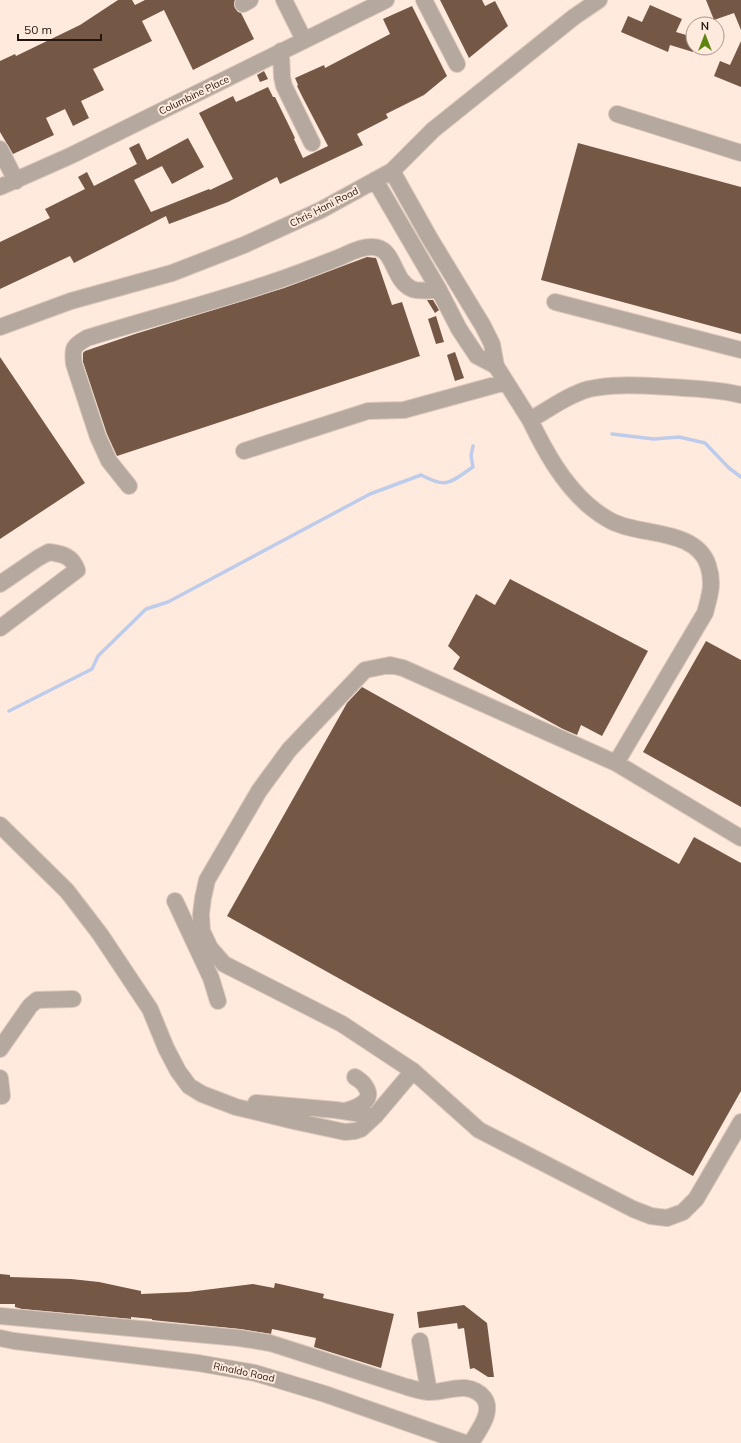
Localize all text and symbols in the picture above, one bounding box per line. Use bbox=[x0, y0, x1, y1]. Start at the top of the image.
scale bar bbox=[18, 16, 101, 42]
north arrow bbox=[685, 16, 725, 56]
text: N bbox=[701, 19, 709, 33]
text: 50 m bbox=[24, 22, 52, 37]
street label: Columbine Place bbox=[157, 72, 231, 118]
street label: Chris Hani Road bbox=[287, 184, 361, 230]
street label: Rinaldo Road bbox=[212, 1359, 276, 1385]

